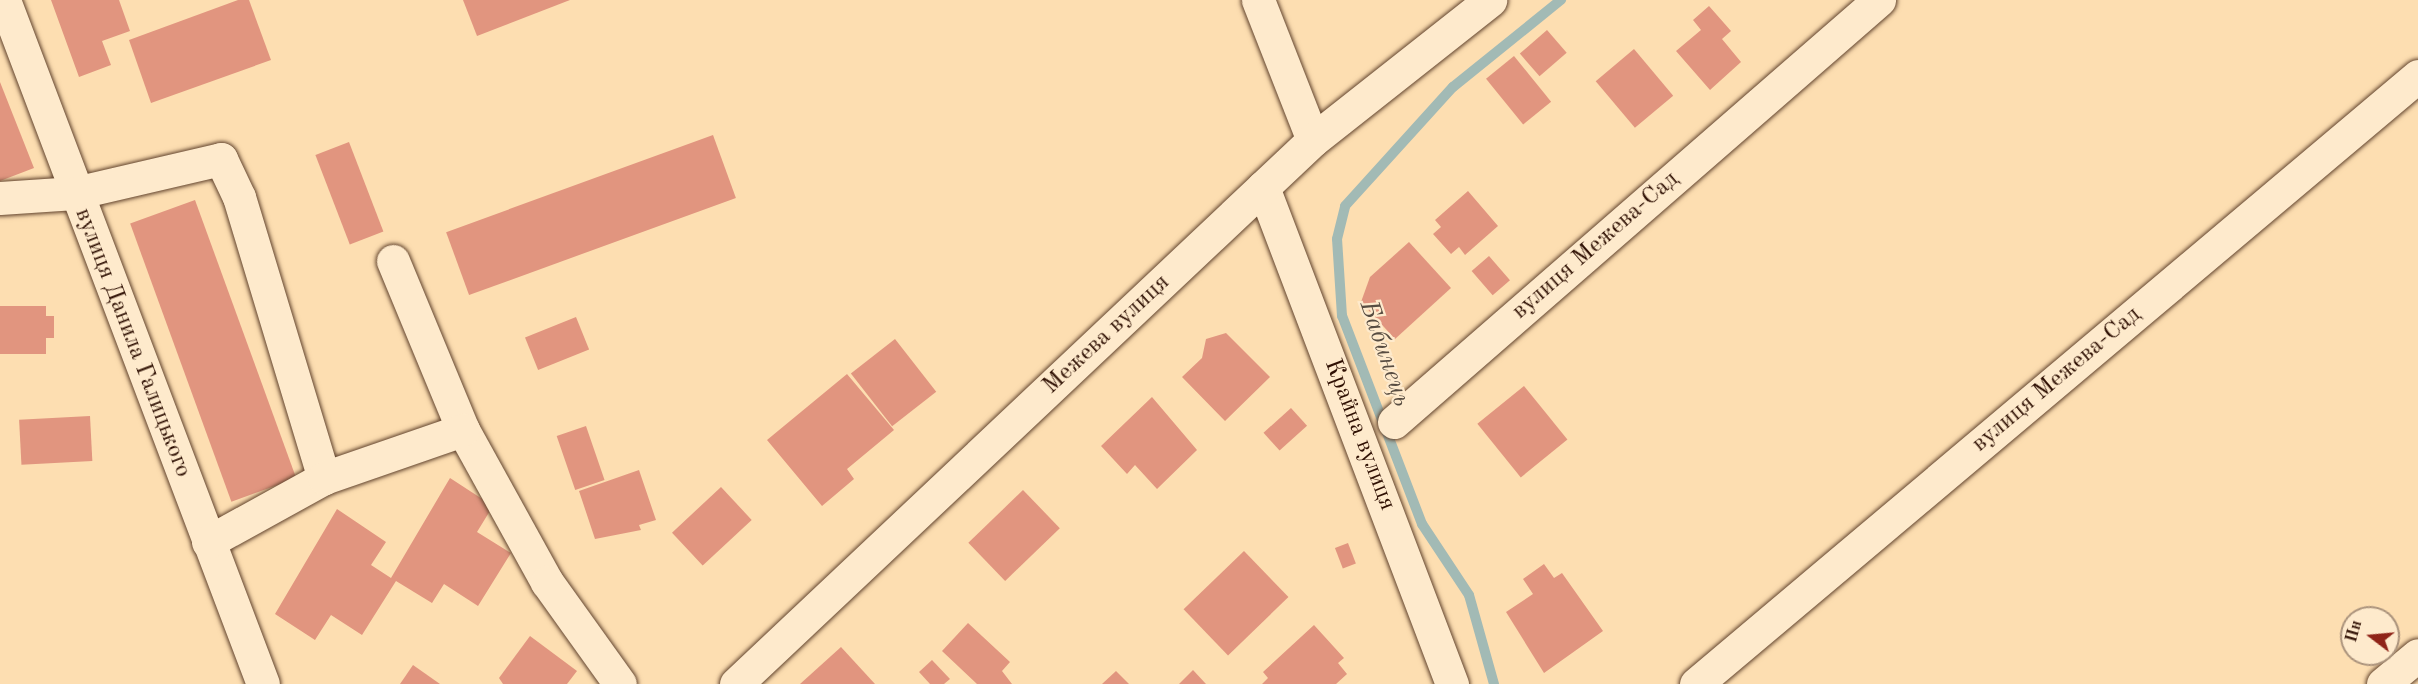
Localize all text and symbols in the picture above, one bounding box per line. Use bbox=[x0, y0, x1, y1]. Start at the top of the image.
street label: вулиця Межева-Сад bbox=[1507, 166, 1685, 326]
street label: вулиця Данила Галицького bbox=[67, 204, 197, 482]
street label: Межева вулиця bbox=[1038, 269, 1176, 401]
water label: Бабинець bbox=[1351, 297, 1417, 411]
street label: вулиця Межева-Сад bbox=[1967, 301, 2147, 459]
street label: Крайна вулиця bbox=[1317, 355, 1401, 515]
north arrow bbox=[2340, 606, 2400, 666]
text: Пн bbox=[2344, 619, 2365, 644]

